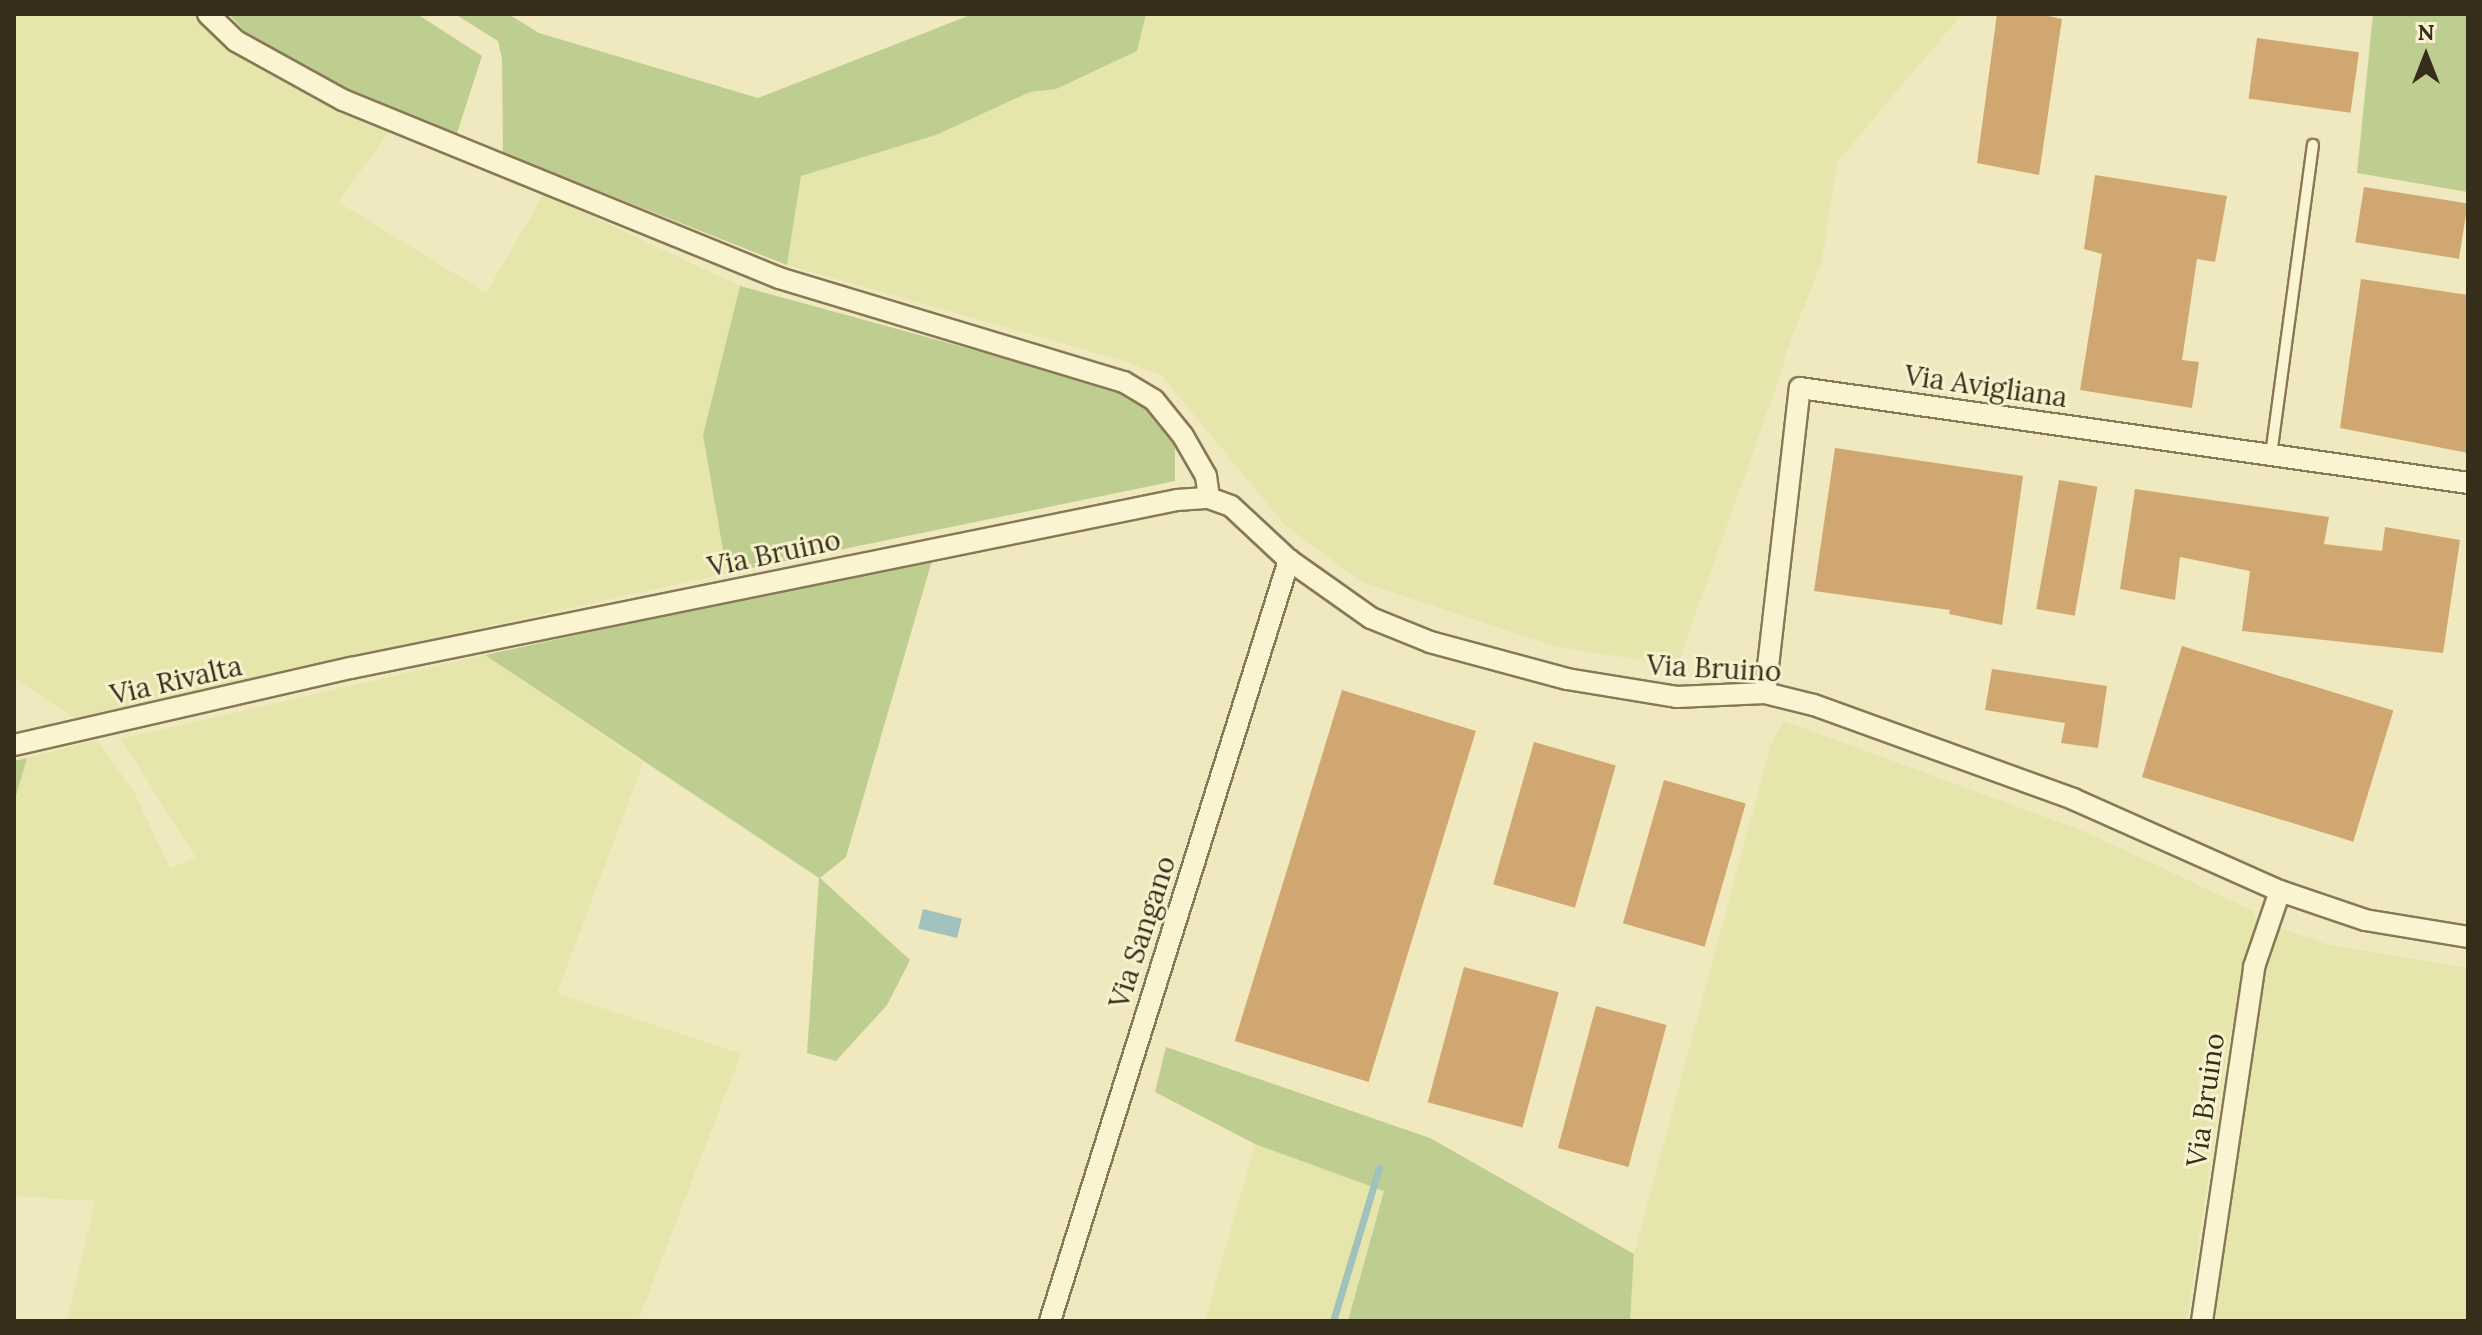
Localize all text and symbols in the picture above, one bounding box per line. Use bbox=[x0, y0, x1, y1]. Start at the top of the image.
north arrow bbox=[2386, 16, 2466, 96]
text: N bbox=[2417, 18, 2435, 46]
street label: Via Avigliana bbox=[1902, 358, 2070, 414]
street label: Via Bruino bbox=[705, 523, 843, 583]
street label: Via Bruino bbox=[1646, 648, 1782, 688]
street label: Via Rivalta bbox=[107, 649, 245, 711]
street label: Via Sangano bbox=[1102, 852, 1182, 1012]
street label: Via Bruino bbox=[2179, 1031, 2231, 1169]

